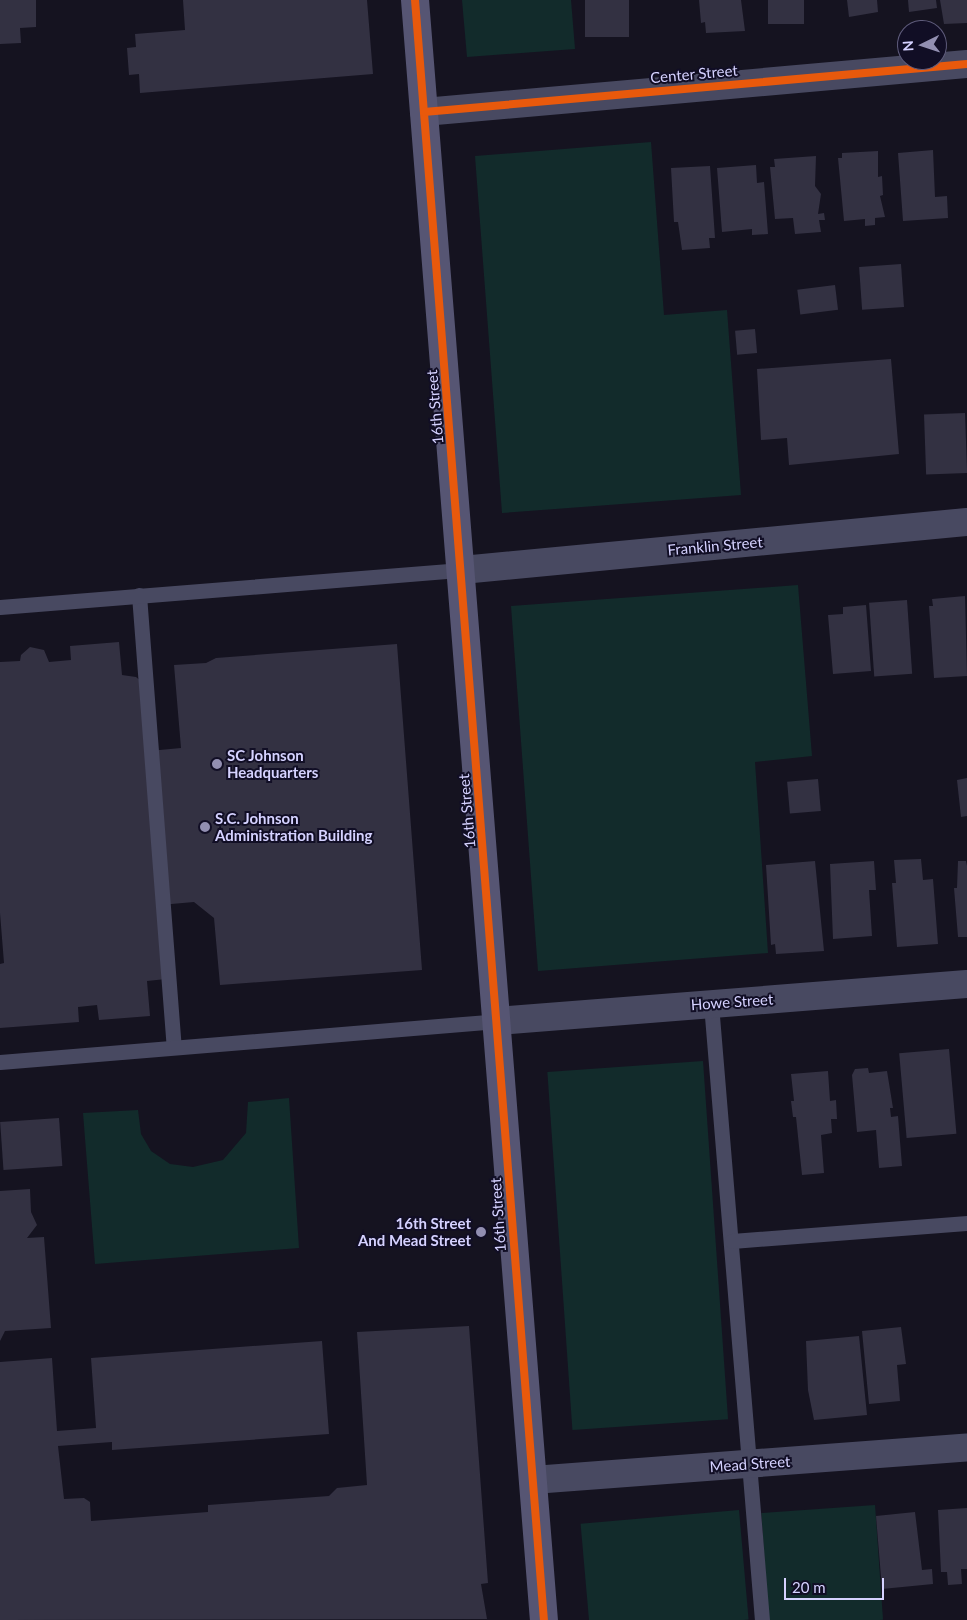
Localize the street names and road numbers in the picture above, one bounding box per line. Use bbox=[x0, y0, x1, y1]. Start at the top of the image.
street label: Center Street bbox=[649, 61, 739, 87]
street label: 16th Street bbox=[423, 369, 447, 445]
street label: Franklin Street bbox=[667, 533, 763, 559]
street label: 16th Street bbox=[455, 773, 479, 849]
street label: Howe Street bbox=[690, 990, 774, 1014]
street label: 16th Street bbox=[486, 1177, 510, 1253]
street label: Mead Street bbox=[709, 1452, 791, 1476]

